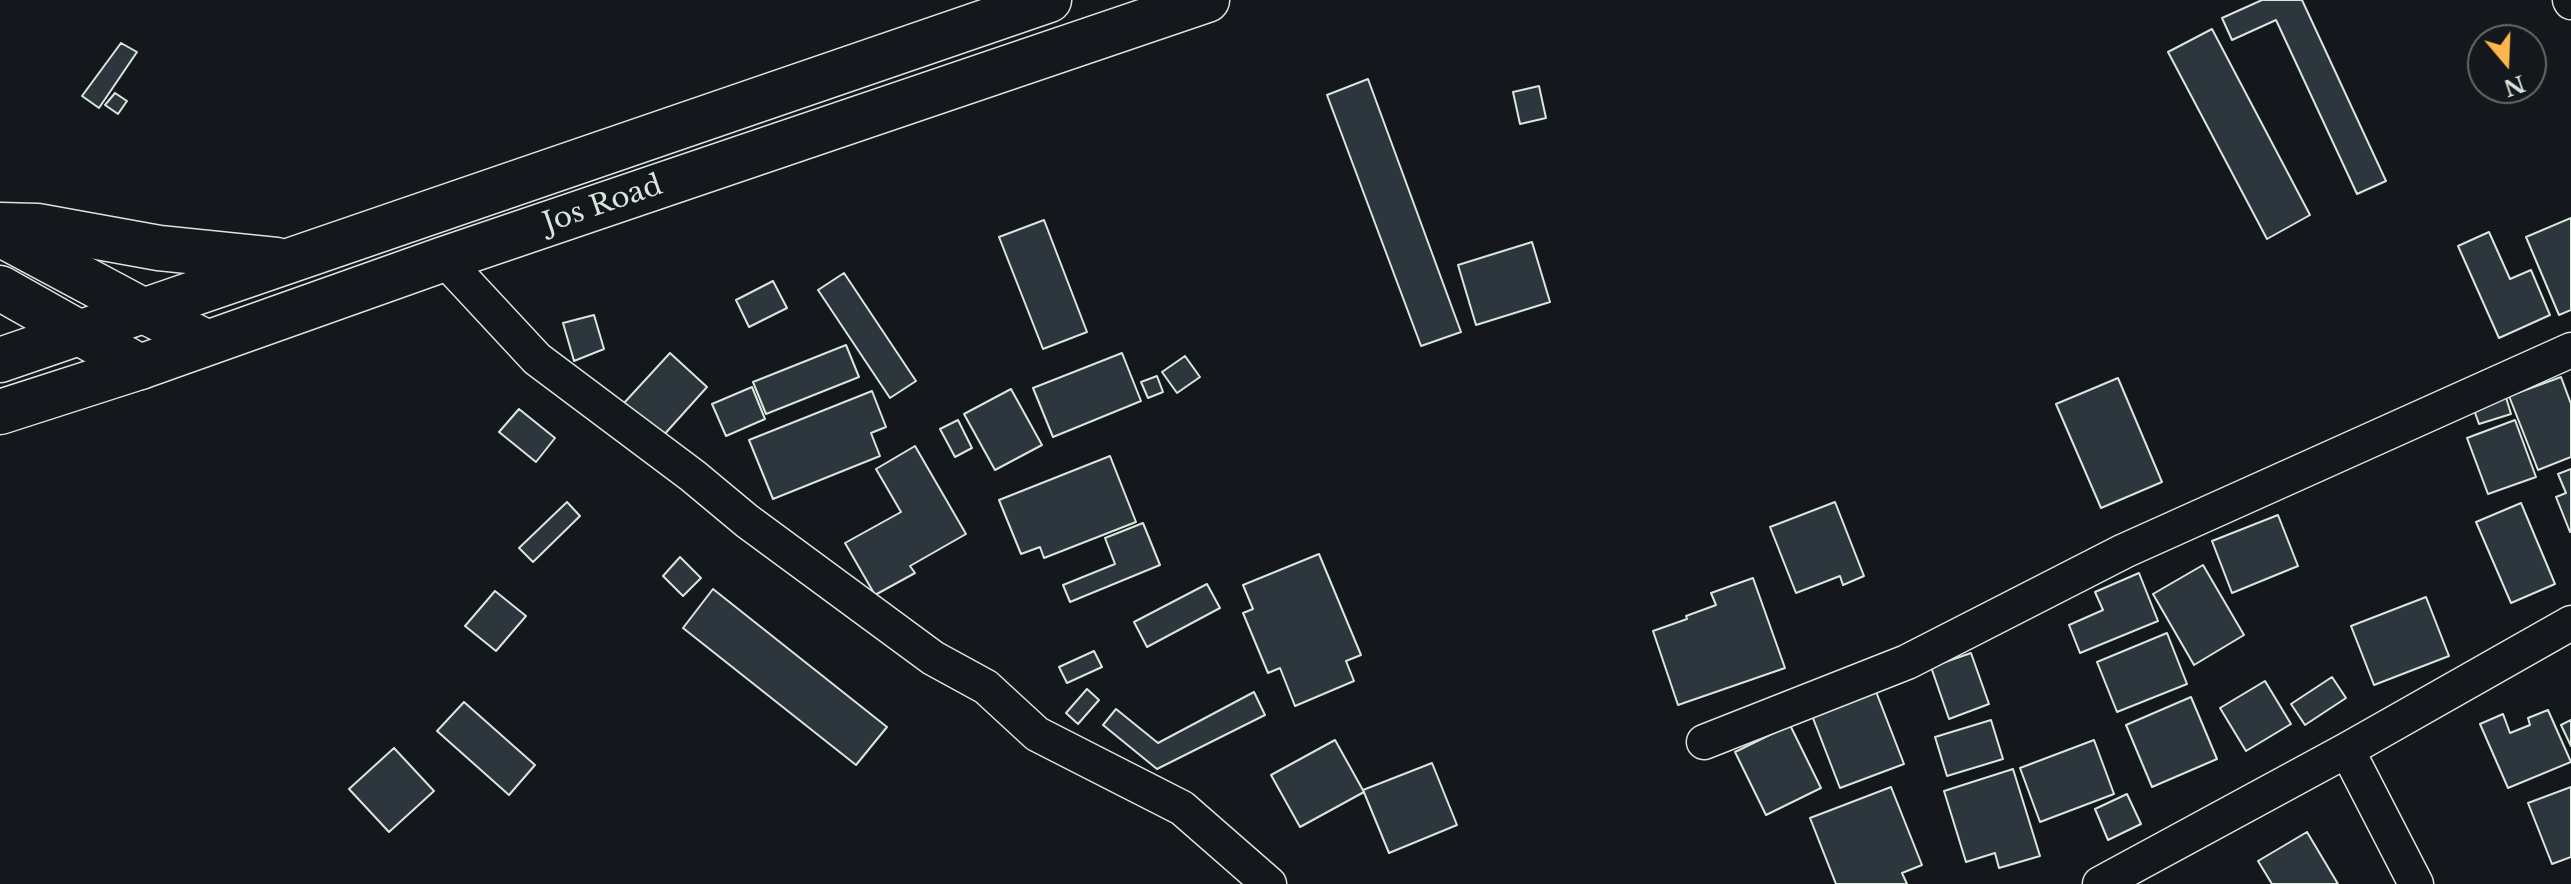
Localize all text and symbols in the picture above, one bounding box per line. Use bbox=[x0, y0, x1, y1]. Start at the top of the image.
north arrow bbox=[2467, 24, 2547, 104]
text: N bbox=[2500, 69, 2529, 101]
street label: Jos Road bbox=[539, 169, 667, 241]

